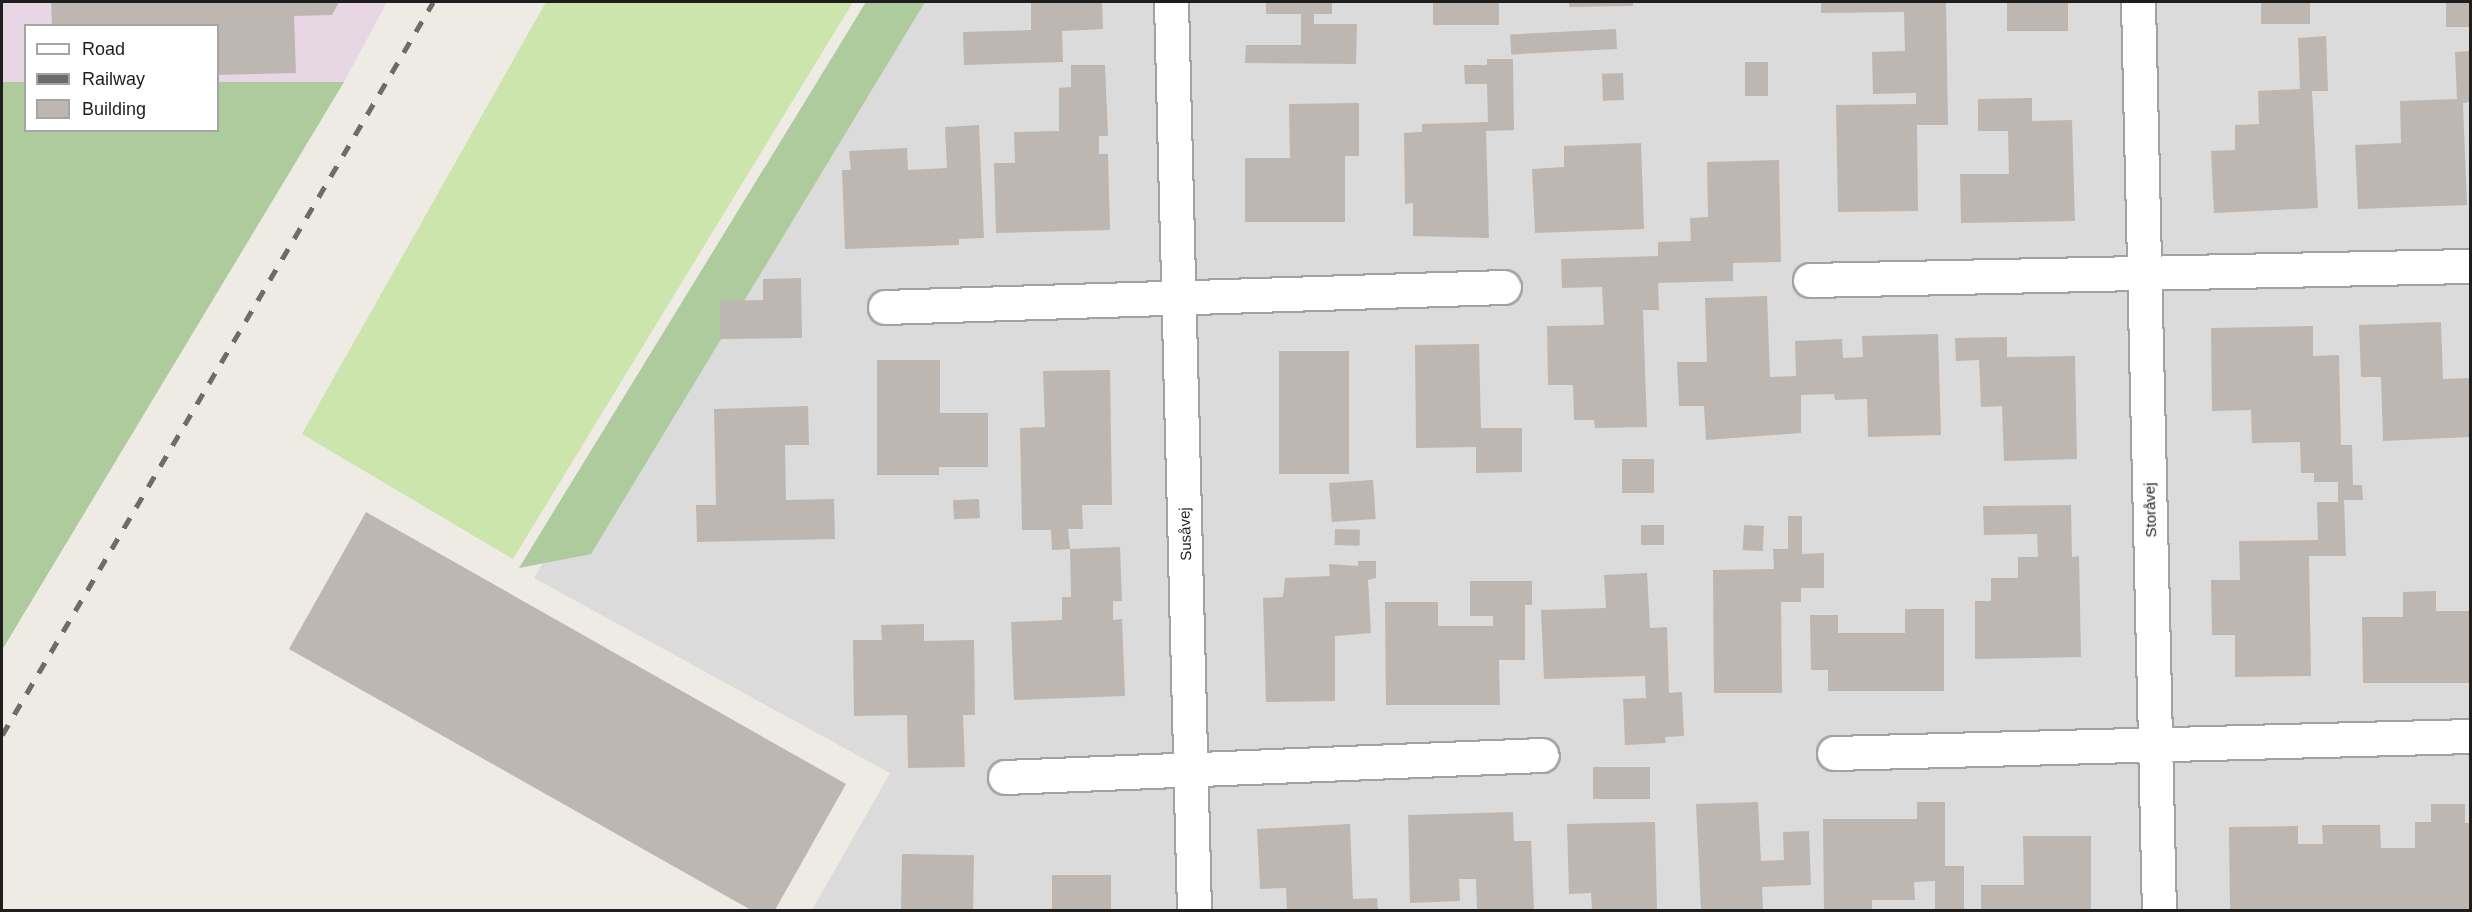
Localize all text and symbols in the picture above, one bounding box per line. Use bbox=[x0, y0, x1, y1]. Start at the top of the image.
legend bbox=[24, 24, 219, 132]
text: Road bbox=[82, 39, 125, 59]
text: Railway bbox=[82, 69, 145, 89]
text: Building bbox=[82, 99, 146, 119]
street label: Storåvej bbox=[2140, 482, 2160, 538]
street label: Susåvej bbox=[1175, 507, 1195, 561]

